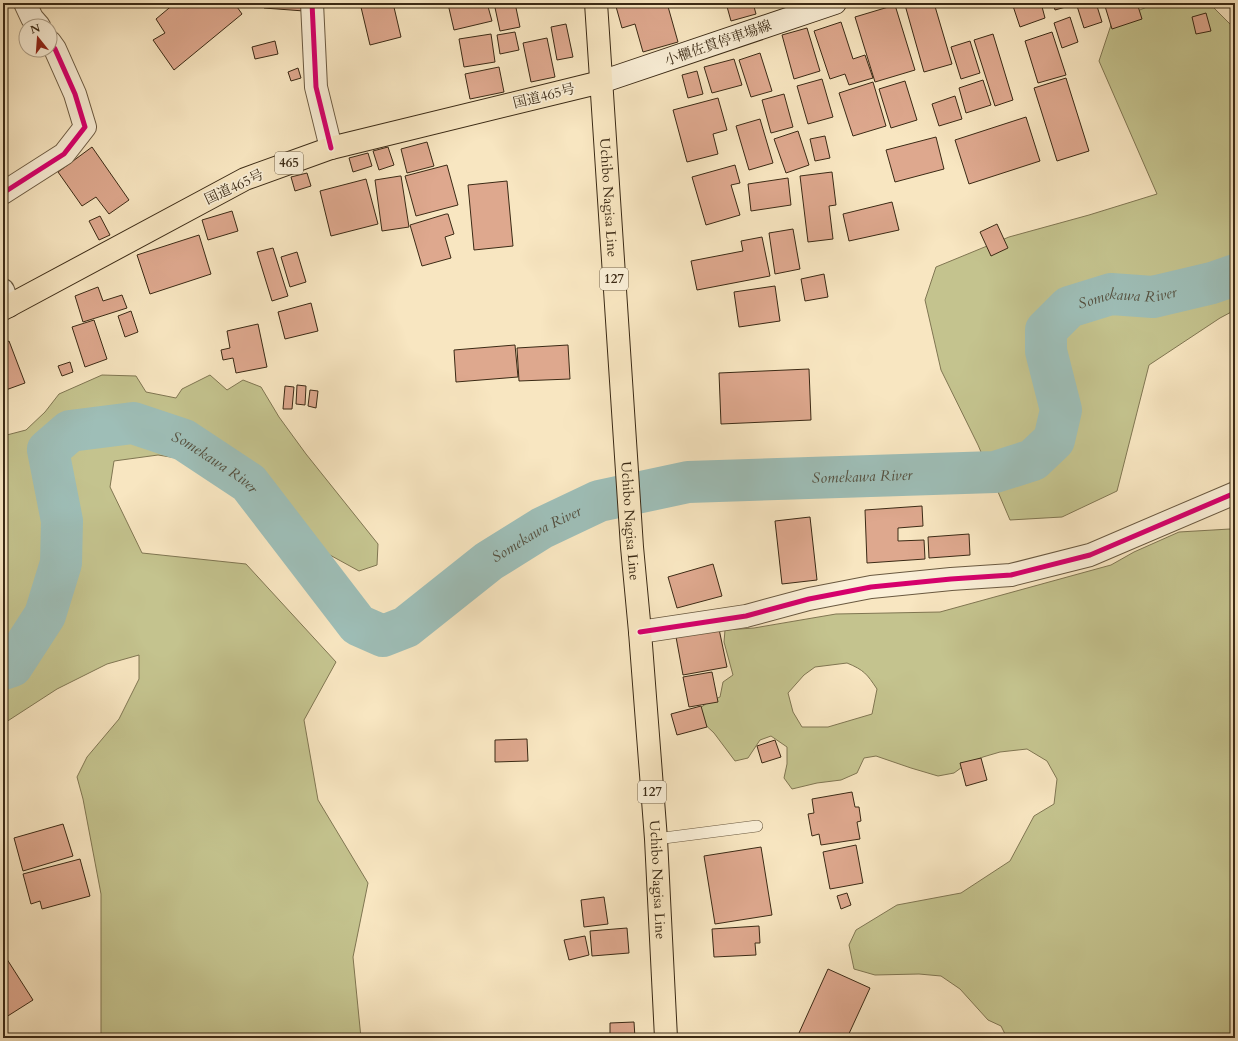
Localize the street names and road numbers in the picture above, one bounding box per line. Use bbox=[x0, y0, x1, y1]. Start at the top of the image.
street label: 小櫃佐貫停車場線 bbox=[662, 16, 774, 70]
street label: 国道465号 bbox=[511, 79, 577, 113]
street label: Uchibo Nagisa Line bbox=[595, 137, 622, 258]
road number: 465 bbox=[275, 152, 303, 174]
street label: 国道465号 bbox=[201, 165, 267, 209]
road number: 127 bbox=[600, 268, 628, 290]
street label: Uchibo Nagisa Line bbox=[617, 461, 645, 581]
road number: 127 bbox=[638, 781, 666, 803]
street label: Uchibo Nagisa Line bbox=[645, 819, 671, 940]

